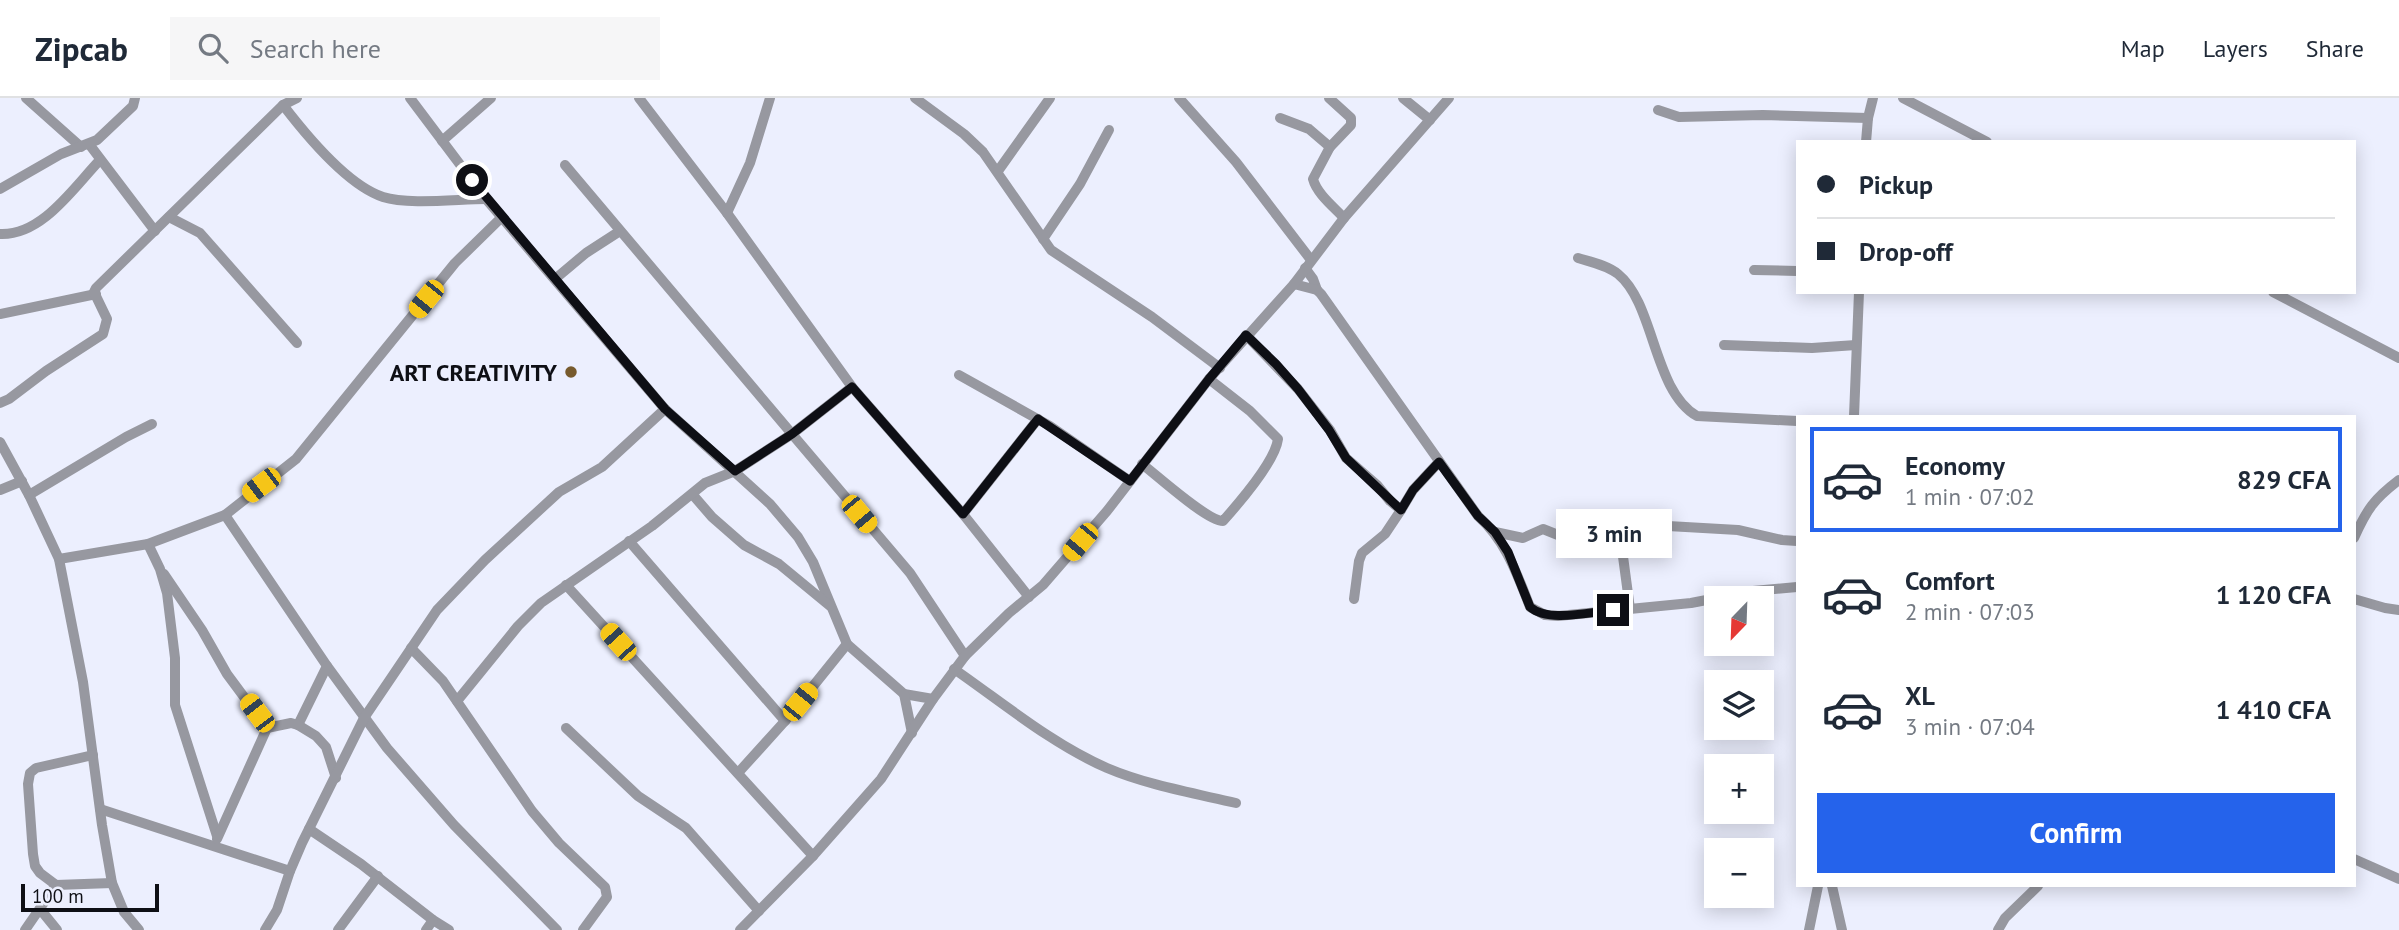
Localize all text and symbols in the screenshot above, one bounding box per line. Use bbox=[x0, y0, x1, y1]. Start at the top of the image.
search box bbox=[170, 17, 660, 80]
text: Zipcab bbox=[35, 27, 128, 70]
icon: search bbox=[194, 29, 232, 67]
text: Search here bbox=[250, 32, 381, 65]
text: Map bbox=[2121, 33, 2165, 64]
text: Layers bbox=[2203, 33, 2268, 64]
text: Share bbox=[2306, 33, 2364, 64]
route start bbox=[456, 164, 488, 196]
text: Pickup bbox=[1859, 168, 1933, 201]
text: Drop-off bbox=[1859, 235, 1953, 268]
car bbox=[405, 276, 448, 322]
place label: ART CREATIVITY bbox=[390, 357, 558, 388]
marker: ART CREATIVITY bbox=[563, 364, 579, 380]
icon: car bbox=[1821, 448, 1884, 511]
text: Economy bbox=[1905, 449, 2005, 482]
text: 829 CFA bbox=[2237, 463, 2331, 496]
car bbox=[238, 464, 285, 506]
text: 1 min · 07:02 bbox=[1905, 482, 2035, 511]
car bbox=[838, 491, 881, 537]
callout: 3 min bbox=[1555, 508, 1671, 558]
car bbox=[1059, 519, 1102, 565]
text: 3 min bbox=[1586, 519, 1642, 548]
icon: car bbox=[1821, 563, 1884, 626]
text: Comfort bbox=[1905, 564, 1995, 597]
text: 1 120 CFA bbox=[2216, 578, 2331, 611]
north arrow bbox=[1704, 586, 1774, 656]
map controls bbox=[1704, 586, 1774, 908]
route end bbox=[1597, 594, 1629, 626]
text: 2 min · 07:03 bbox=[1905, 597, 2035, 626]
car bbox=[597, 619, 640, 665]
button: layers bbox=[1704, 670, 1774, 740]
icon: car bbox=[1821, 678, 1884, 741]
car bbox=[779, 679, 822, 725]
text: XL bbox=[1905, 679, 1935, 712]
car bbox=[236, 690, 279, 736]
text: 1 410 CFA bbox=[2216, 693, 2331, 726]
text: 3 min · 07:04 bbox=[1905, 712, 2035, 741]
button: + bbox=[1704, 754, 1774, 824]
button: Confirm bbox=[1817, 793, 2335, 873]
button: − bbox=[1704, 838, 1774, 908]
scale bar bbox=[21, 881, 159, 913]
text: 100 m bbox=[32, 884, 84, 908]

